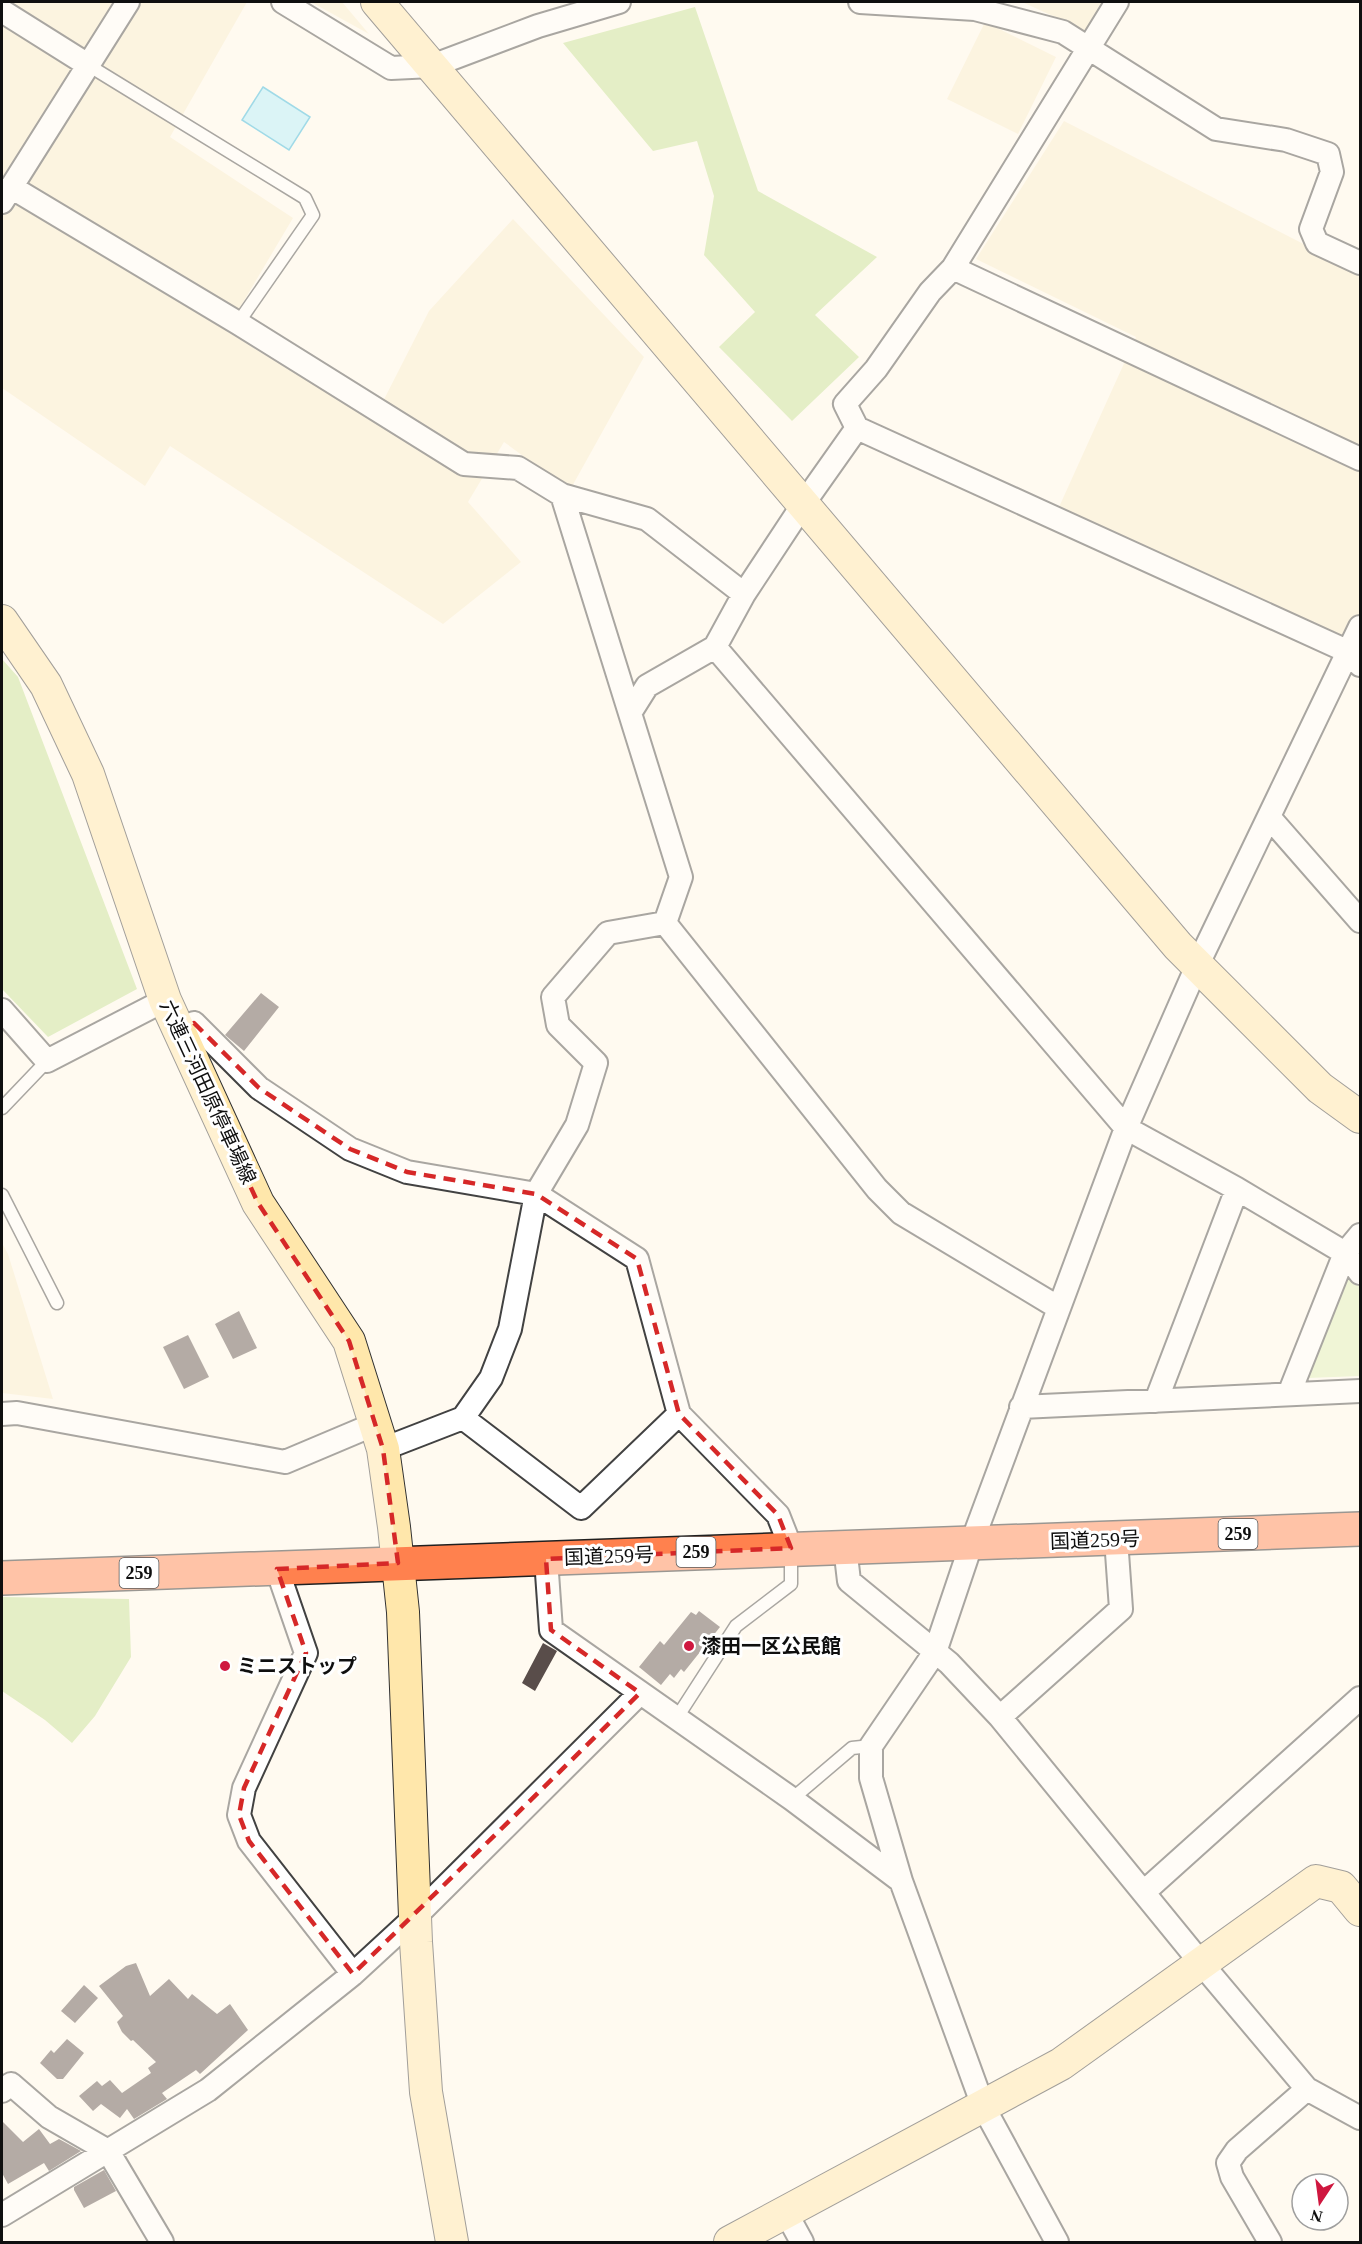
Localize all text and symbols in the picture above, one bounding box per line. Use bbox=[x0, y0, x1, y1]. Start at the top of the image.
street label: 六連三河田原停車場線 bbox=[156, 997, 260, 1187]
road number: 259 bbox=[1218, 1519, 1258, 1549]
street label: 国道259号 bbox=[1050, 1527, 1140, 1553]
road number: 259 bbox=[676, 1537, 716, 1567]
street label: 国道259号 bbox=[564, 1543, 654, 1569]
road number: 259 bbox=[120, 1558, 158, 1588]
place label: 漆田一区公民館 bbox=[701, 1635, 841, 1657]
marker: 漆田一区公民館 bbox=[682, 1639, 696, 1653]
place label: ミニストップ bbox=[237, 1655, 357, 1677]
marker: ミニストップ bbox=[218, 1659, 232, 1673]
north arrow bbox=[1290, 2172, 1350, 2232]
text: N bbox=[1309, 2206, 1324, 2226]

